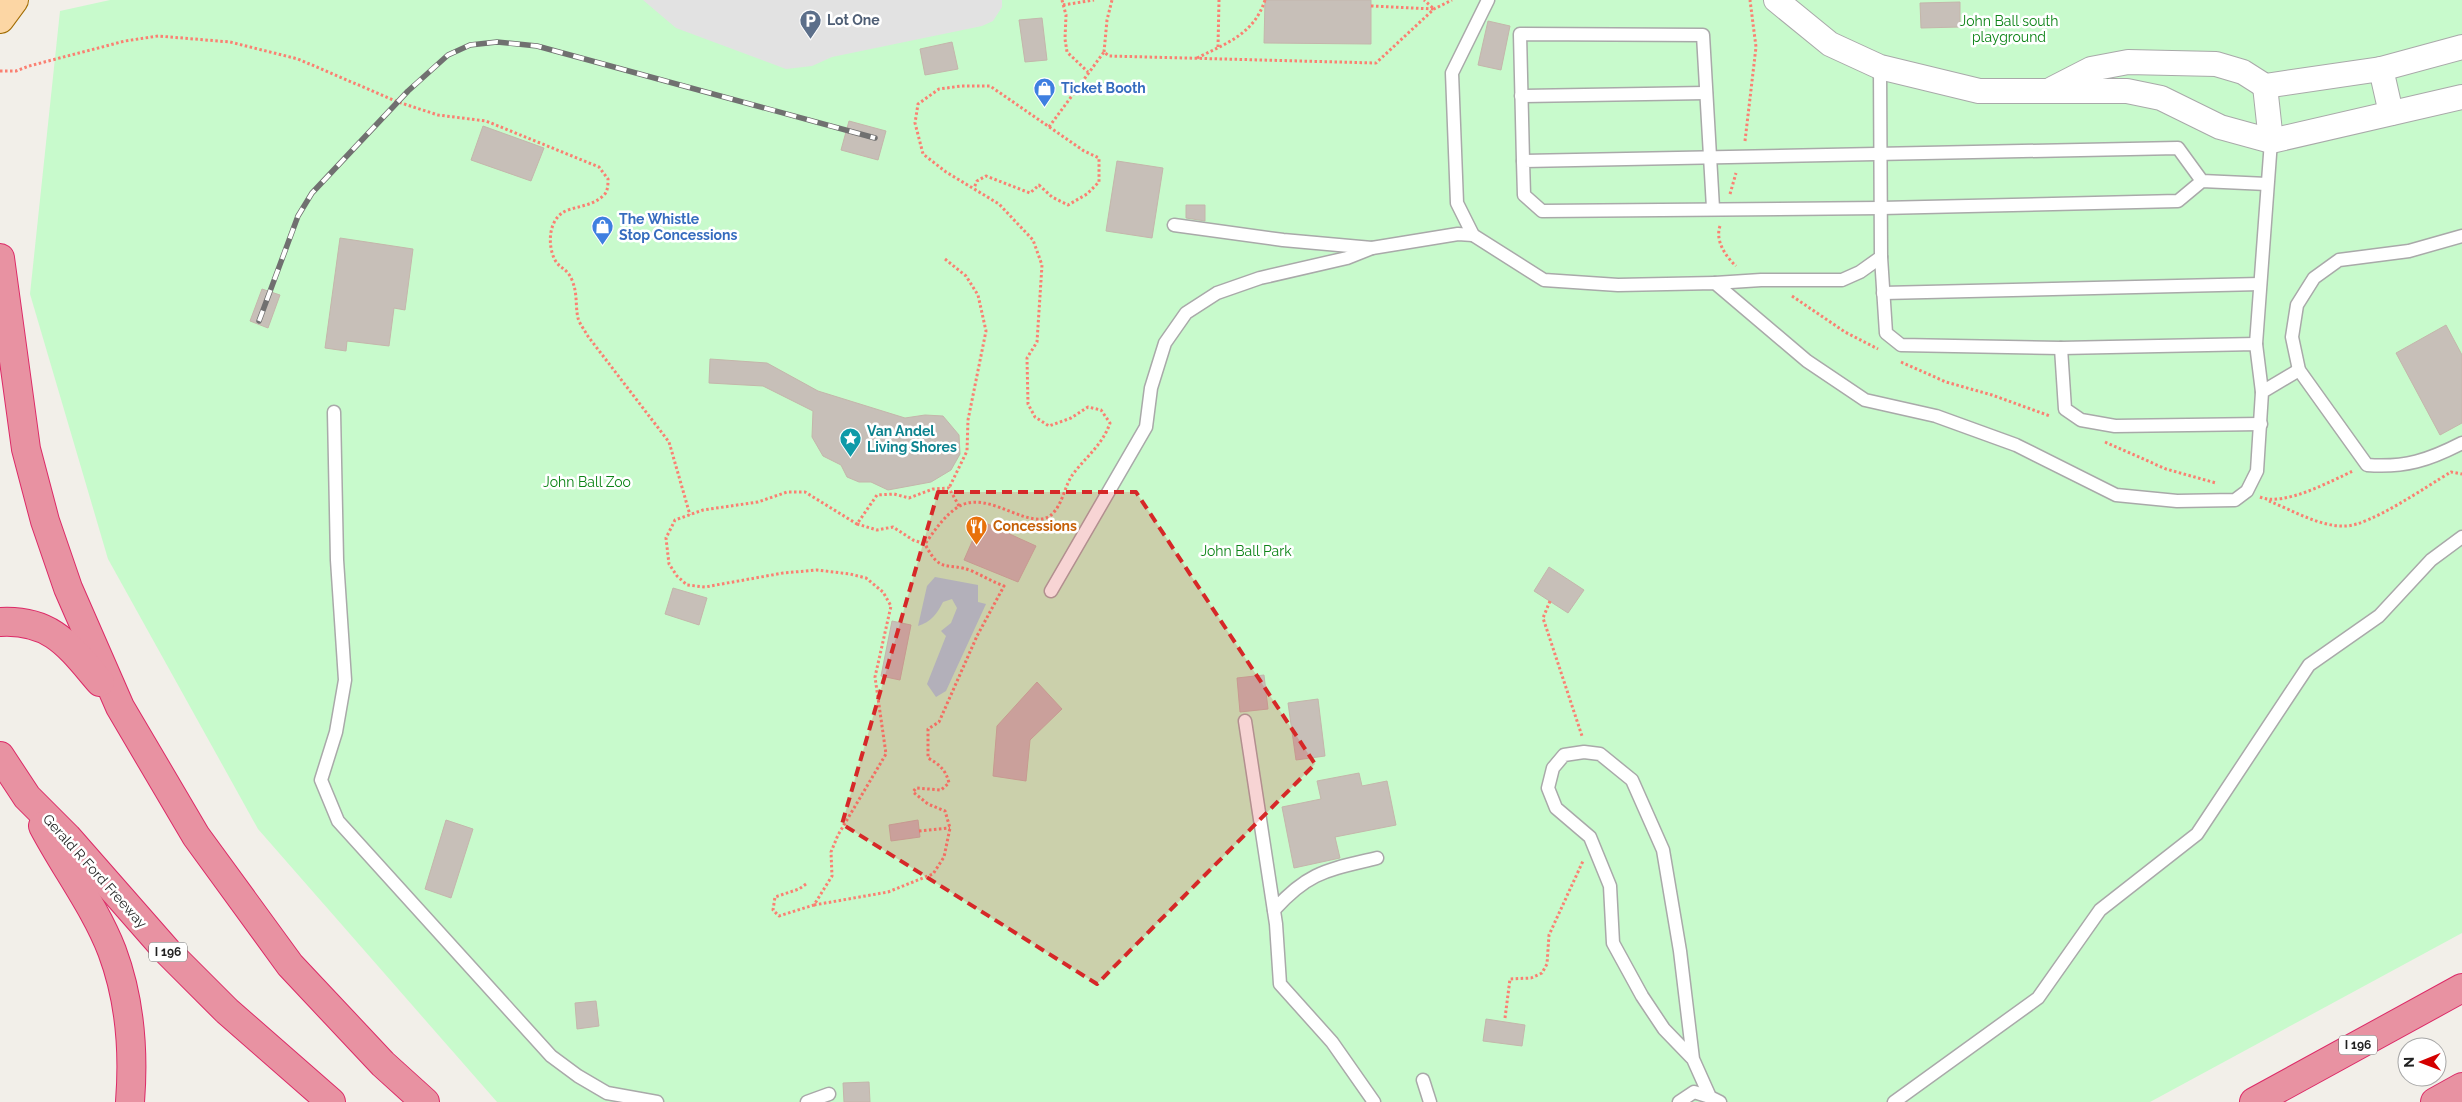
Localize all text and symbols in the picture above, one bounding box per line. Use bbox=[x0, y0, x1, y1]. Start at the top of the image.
parking icon: Lot One bbox=[799, 8, 823, 39]
place label: Lot One bbox=[827, 12, 880, 28]
park label: John Ball south playground bbox=[1960, 13, 2058, 45]
shop icon: Ticket Booth bbox=[1033, 76, 1057, 107]
place label: Ticket Booth bbox=[1061, 80, 1146, 96]
place label: The Whistle Stop Concessions bbox=[619, 211, 737, 243]
shop icon: The Whistle Stop Concessions bbox=[591, 215, 615, 246]
place label: Van Andel Living Shores bbox=[867, 423, 957, 455]
place icon: Van Andel Living Shores bbox=[839, 427, 863, 458]
park label: John Ball Zoo bbox=[543, 474, 631, 490]
restaurant icon: Concessions bbox=[965, 514, 989, 545]
place label: Concessions bbox=[993, 518, 1077, 534]
park label: John Ball Park bbox=[1200, 543, 1292, 559]
street label: Gerald R Ford Freeway bbox=[40, 811, 151, 931]
road number: I 196 bbox=[149, 942, 187, 962]
road number: I 196 bbox=[2339, 1036, 2377, 1054]
north arrow bbox=[2397, 1037, 2447, 1087]
text: N bbox=[2401, 1057, 2417, 1068]

